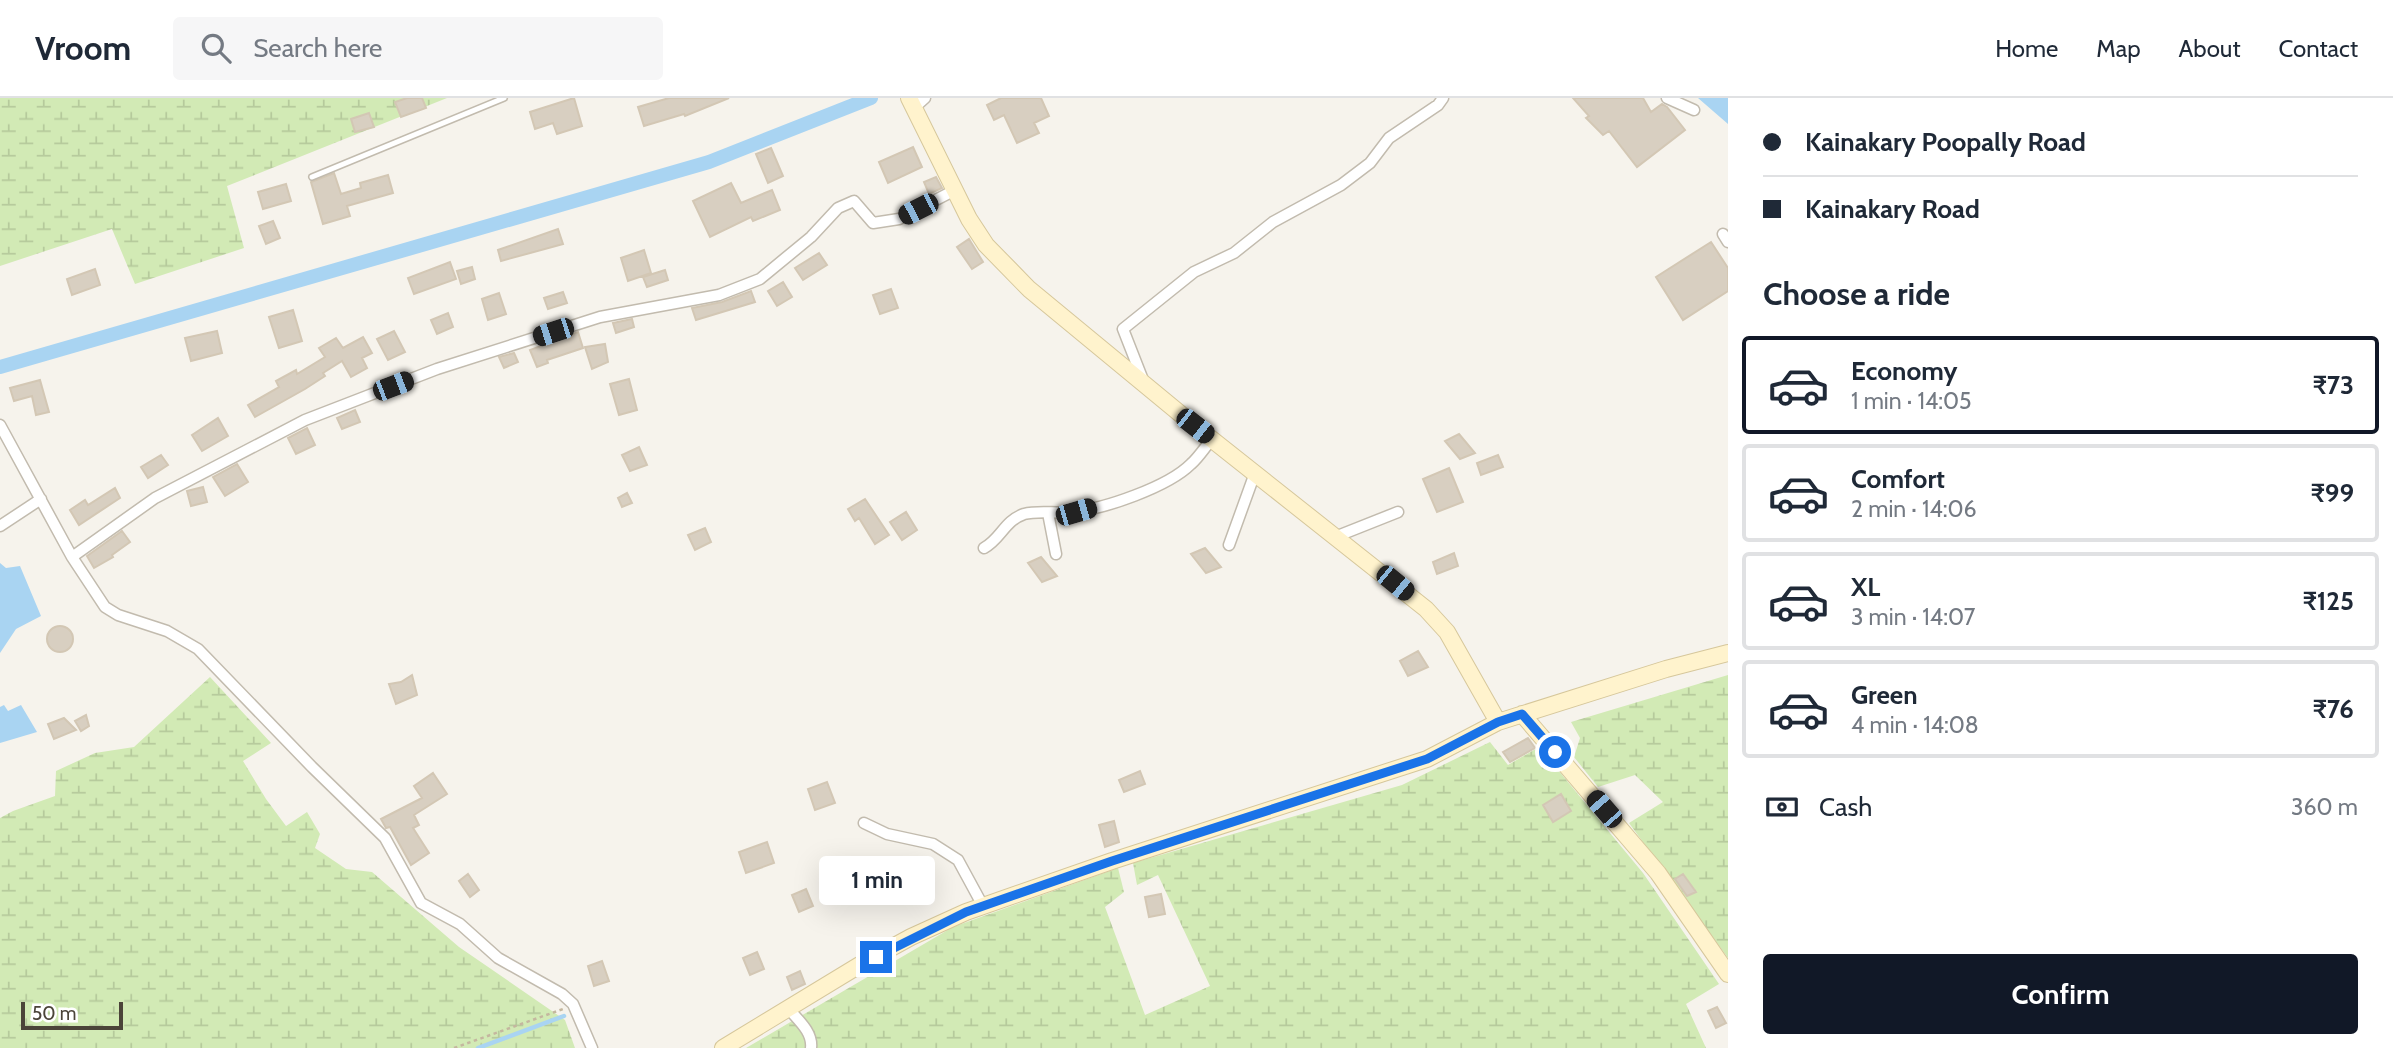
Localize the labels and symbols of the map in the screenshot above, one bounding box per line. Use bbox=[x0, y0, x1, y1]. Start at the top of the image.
car bbox=[895, 190, 942, 228]
car bbox=[530, 316, 577, 348]
car bbox=[370, 369, 417, 403]
car bbox=[1172, 405, 1219, 447]
car bbox=[1053, 496, 1100, 528]
car bbox=[1373, 562, 1418, 604]
route start bbox=[1539, 736, 1571, 768]
car bbox=[1583, 786, 1626, 832]
callout: 1 min bbox=[818, 856, 934, 904]
route end bbox=[860, 941, 892, 973]
scale bar bbox=[21, 999, 122, 1031]

